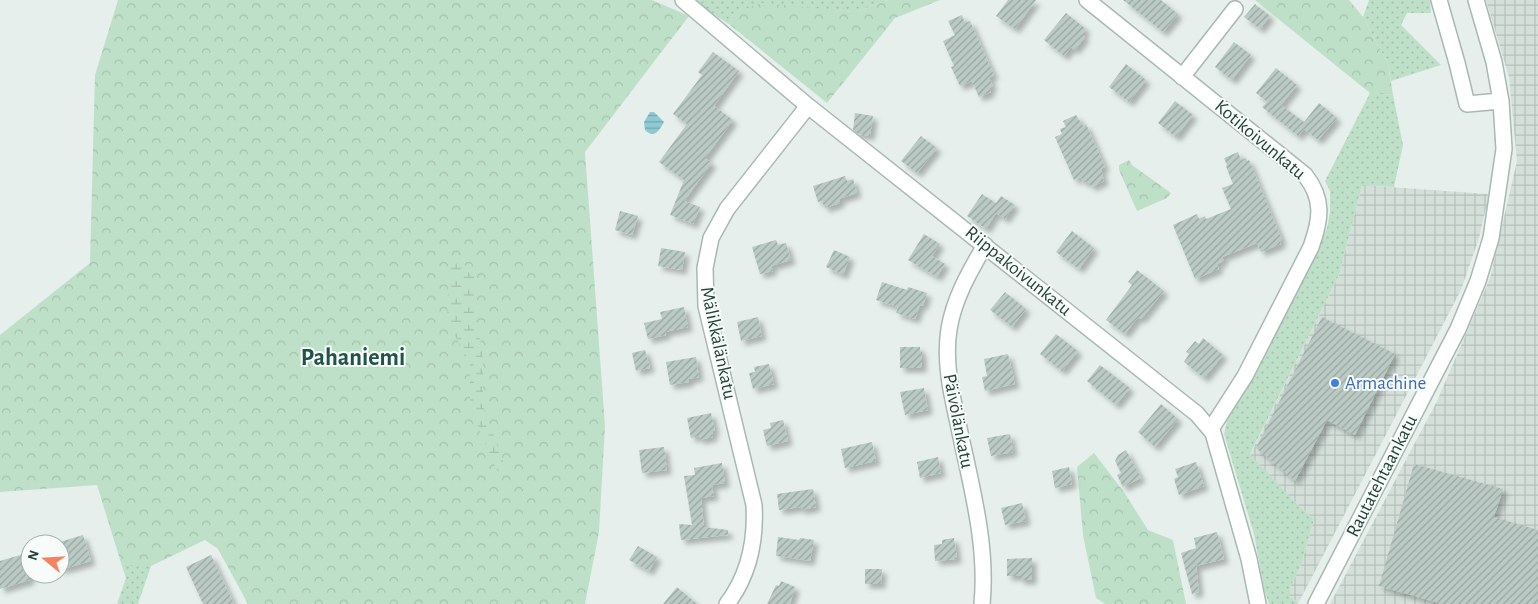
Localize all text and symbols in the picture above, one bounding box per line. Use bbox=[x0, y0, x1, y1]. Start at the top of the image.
street label: Kotikoivunkatu bbox=[1211, 97, 1309, 184]
street label: Riippakoivunkatu bbox=[961, 223, 1075, 320]
street label: Mälikkälänkatu bbox=[697, 285, 739, 401]
district label: Pahaniemi bbox=[301, 346, 405, 370]
street label: Päivölänkatu bbox=[940, 372, 977, 470]
place label: Armachine bbox=[1345, 374, 1426, 393]
marker: Armachine bbox=[1329, 377, 1341, 389]
street label: Rautatehtaankatu bbox=[1343, 412, 1421, 540]
north arrow bbox=[20, 534, 70, 584]
text: N bbox=[25, 548, 42, 562]

